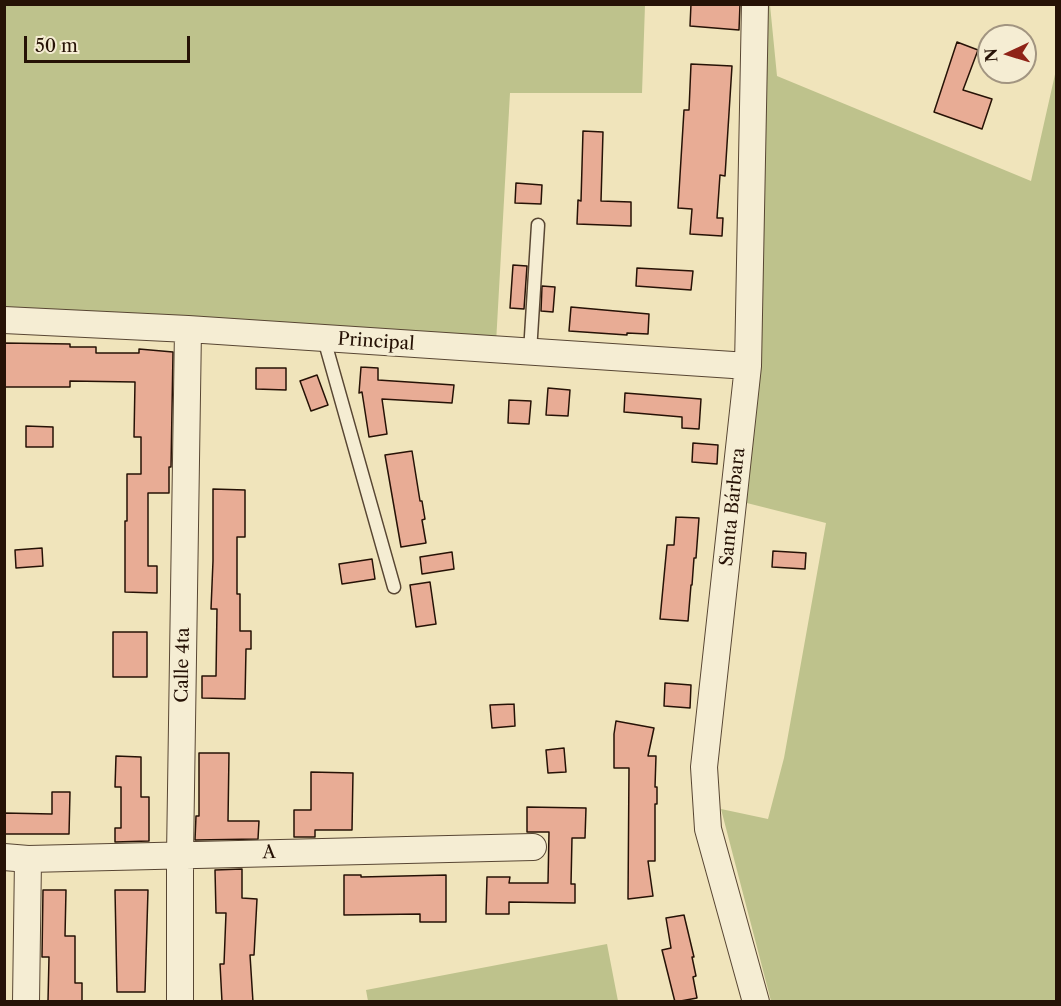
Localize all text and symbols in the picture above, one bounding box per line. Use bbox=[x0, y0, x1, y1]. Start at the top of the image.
scale bar bbox=[27, 24, 194, 62]
north arrow bbox=[977, 24, 1037, 84]
text: 50 m bbox=[35, 35, 78, 57]
text: N bbox=[981, 47, 1001, 63]
street label: Principal bbox=[337, 329, 415, 355]
street label: Santa Bárbara bbox=[716, 447, 750, 567]
street label: Calle 4ta bbox=[172, 627, 194, 703]
street label: A bbox=[262, 842, 276, 864]

